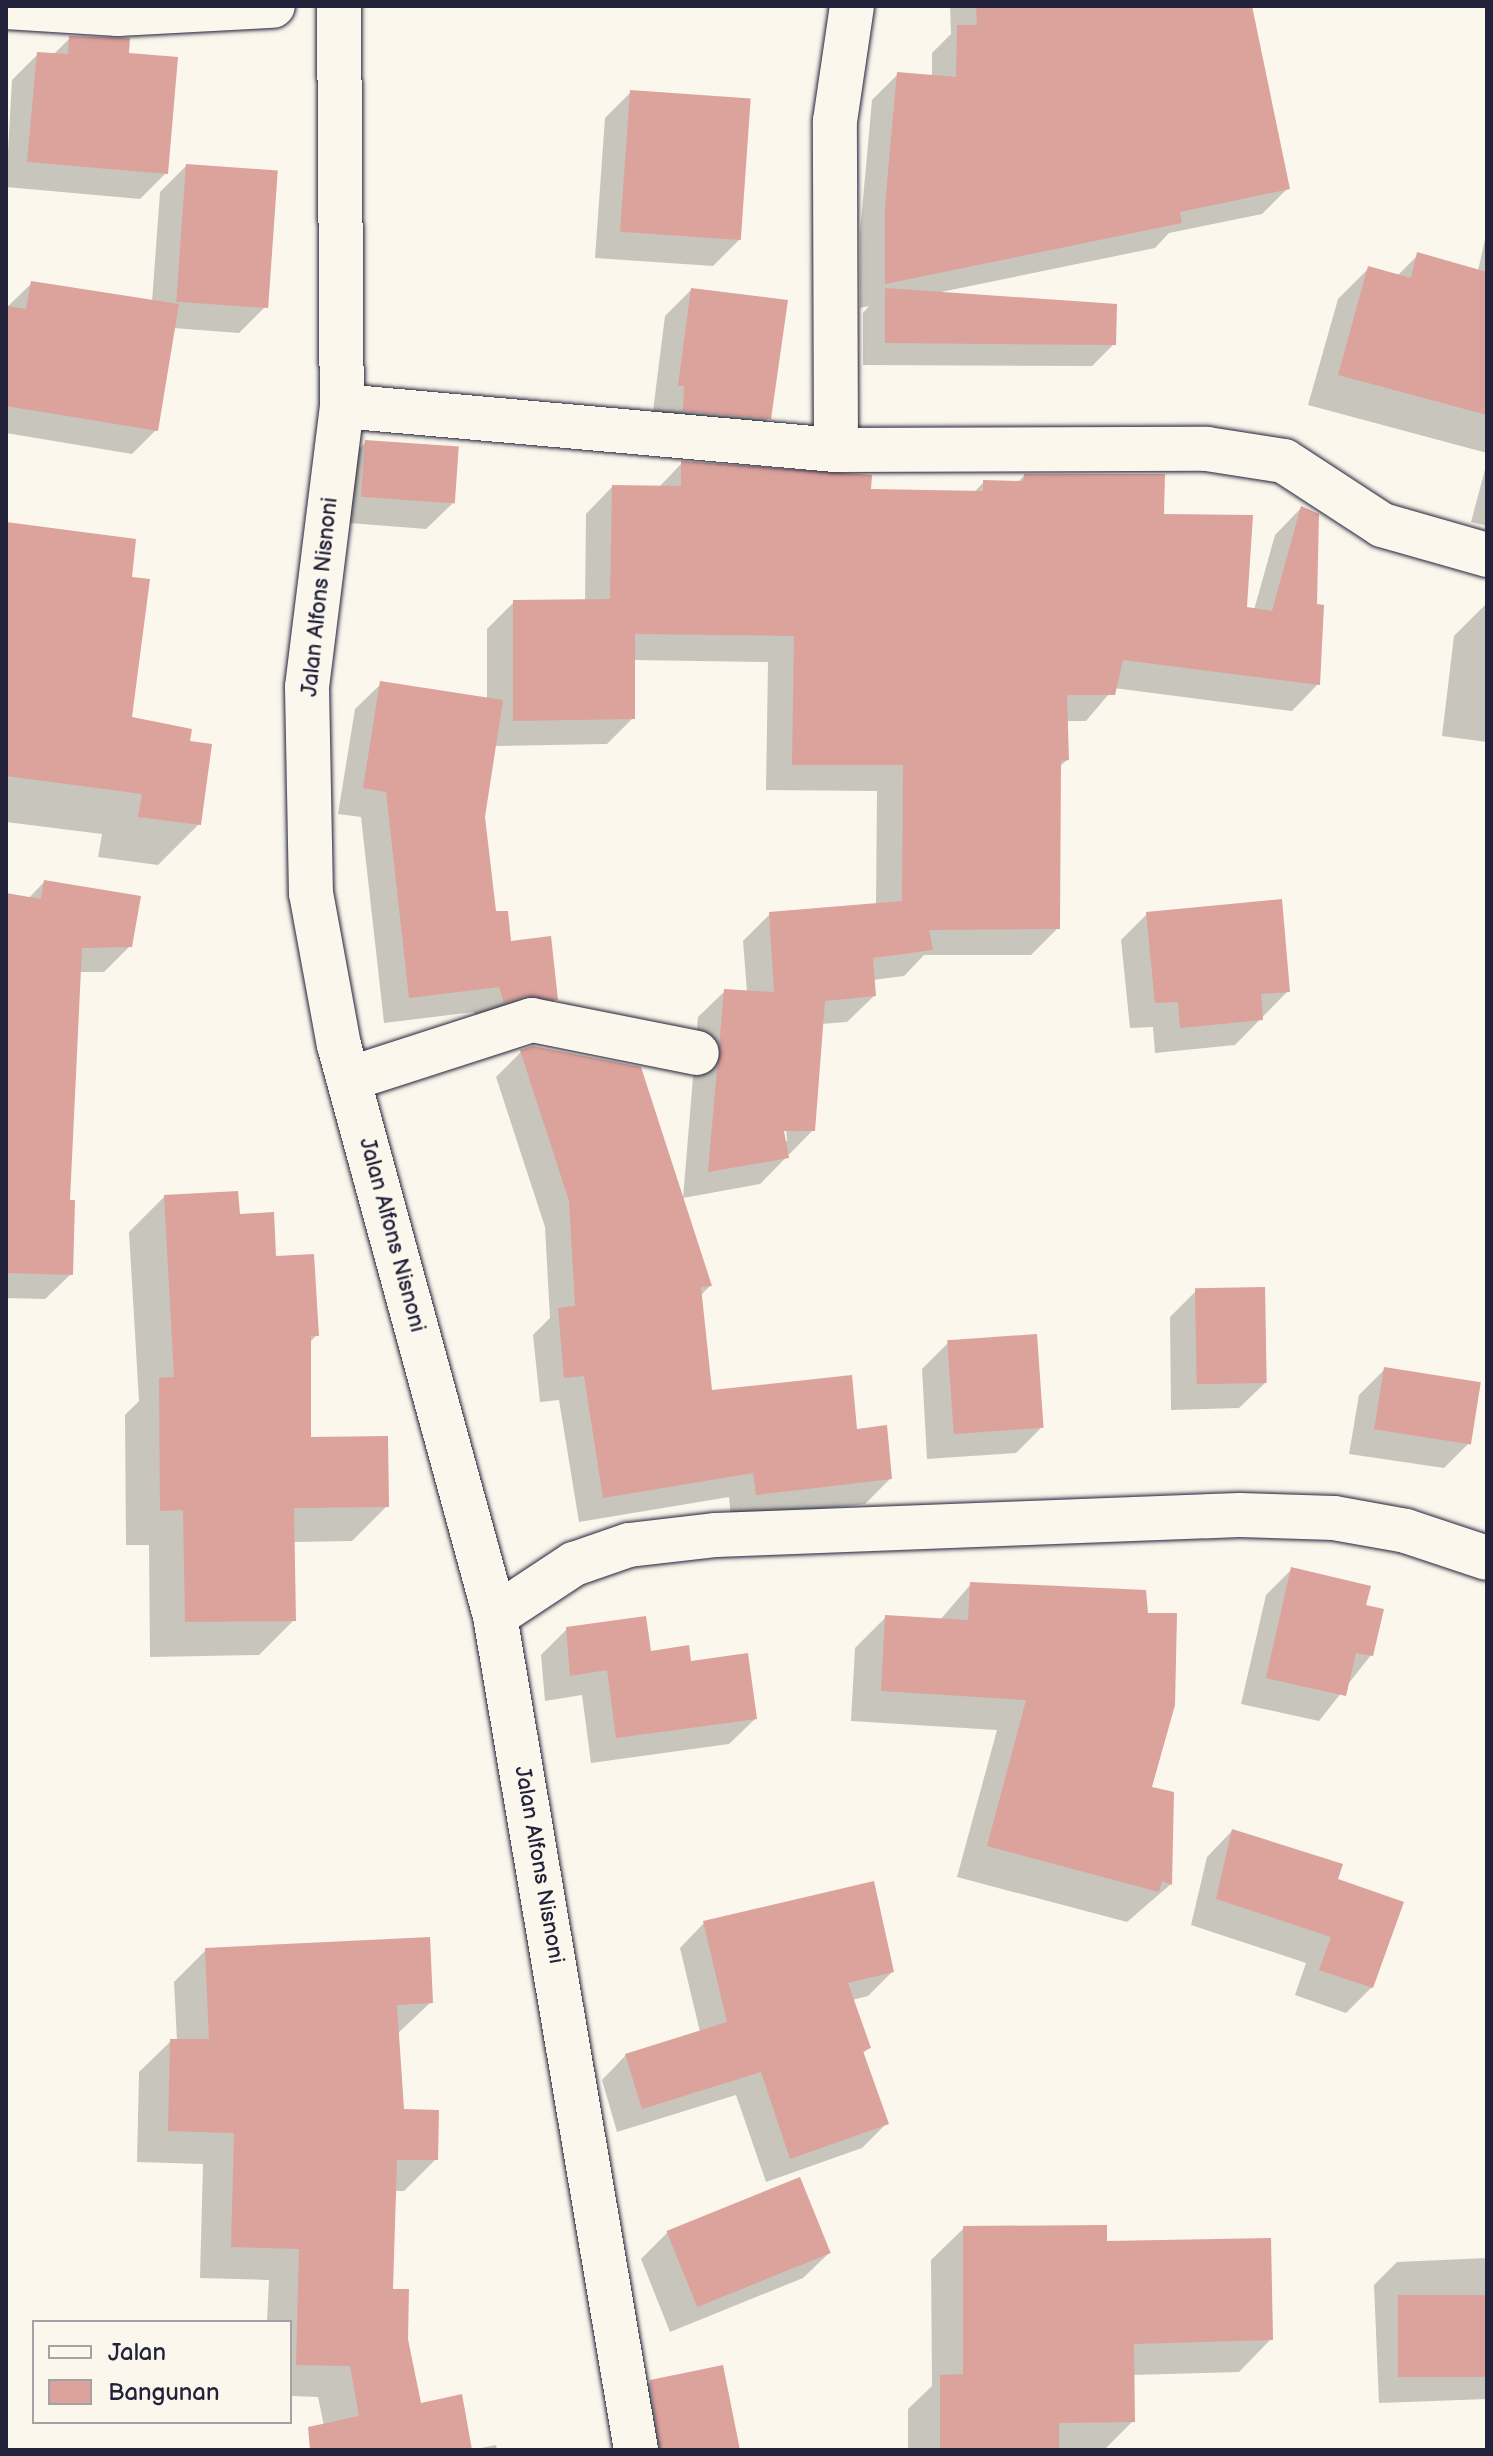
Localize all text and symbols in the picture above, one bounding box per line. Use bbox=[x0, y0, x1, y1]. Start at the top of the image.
street label: Jalan Alfons Nisnoni bbox=[296, 496, 344, 698]
street label: Jalan Alfons Nisnoni bbox=[353, 1135, 431, 1335]
street label: Jalan Alfons Nisnoni bbox=[509, 1764, 569, 1966]
legend bbox=[32, 2320, 292, 2424]
text: Jalan bbox=[108, 2338, 166, 2367]
text: Bangunan bbox=[108, 2378, 219, 2407]

